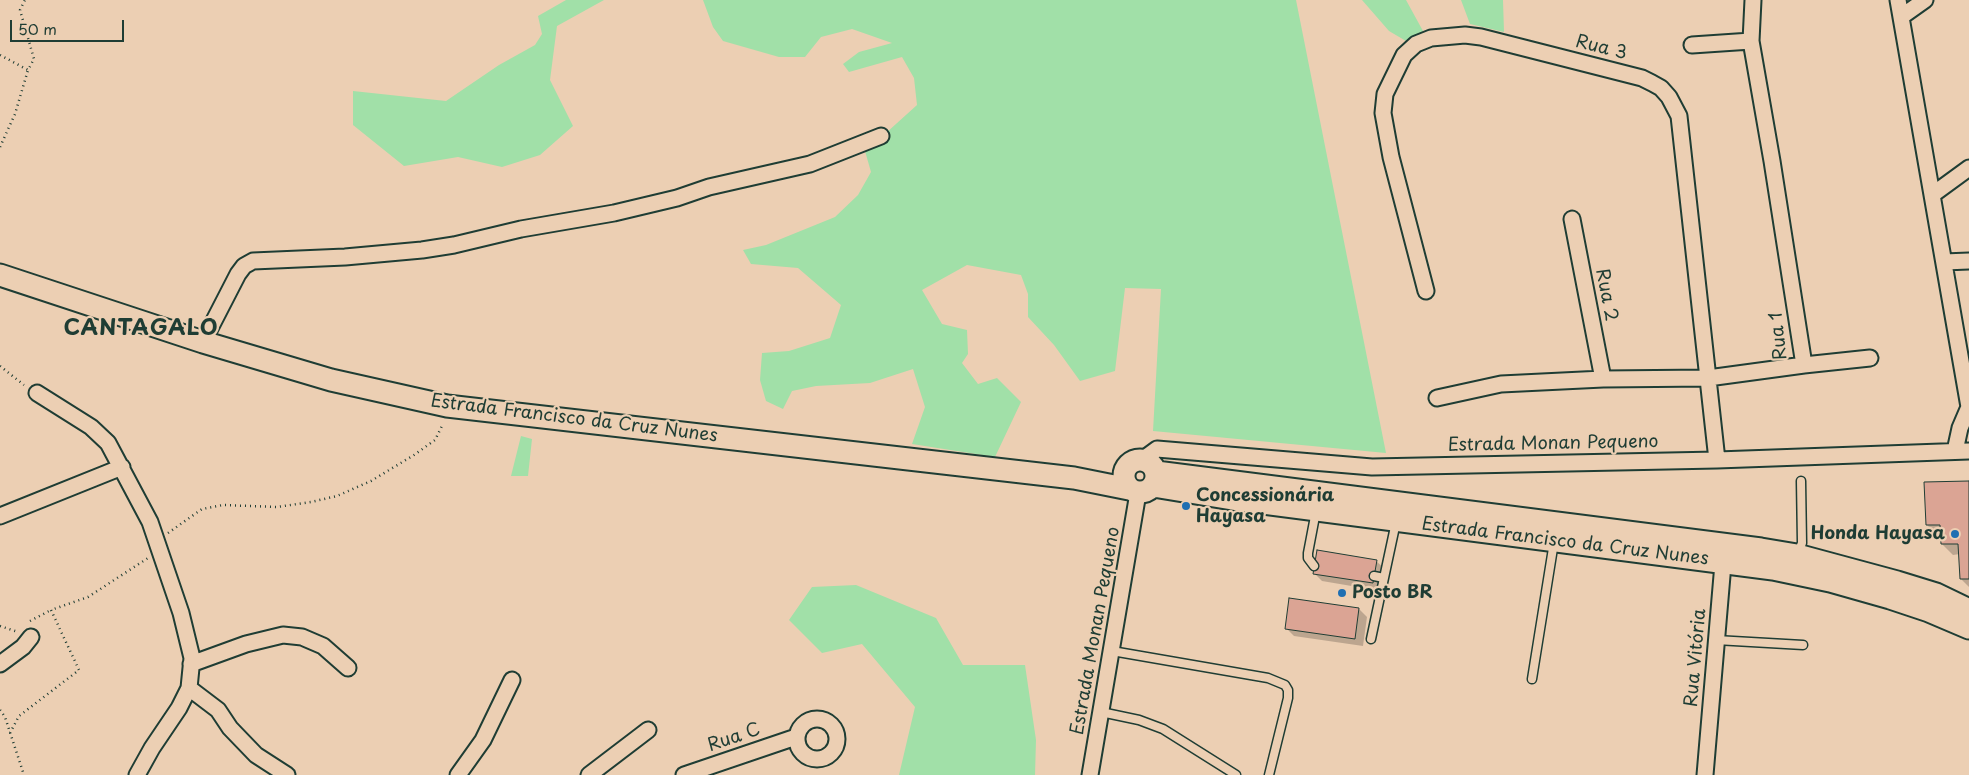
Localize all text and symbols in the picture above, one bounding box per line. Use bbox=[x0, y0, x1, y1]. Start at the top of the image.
scale bar bbox=[12, 10, 126, 42]
text: 50 m bbox=[18, 17, 57, 40]
street label: Rua 3 bbox=[1573, 31, 1629, 65]
street label: Rua 2 bbox=[1590, 267, 1622, 323]
street label: Rua 1 bbox=[1766, 311, 1792, 361]
district label: CANTAGALO bbox=[63, 316, 219, 342]
street label: Estrada Francisco da Cruz Nunes bbox=[429, 391, 719, 447]
street label: Estrada Monan Pequeno bbox=[1447, 431, 1659, 457]
place label: Concessionária Hayasa bbox=[1196, 485, 1334, 528]
marker: Concessionária Hayasa bbox=[1180, 500, 1192, 512]
street label: Estrada Francisco da Cruz Nunes bbox=[1420, 514, 1710, 570]
place label: Honda Hayasa bbox=[1811, 523, 1945, 545]
street label: Estrada Monan Pequeno bbox=[1067, 525, 1125, 737]
marker: Honda Hayasa bbox=[1949, 528, 1961, 540]
place label: Posto BR bbox=[1352, 582, 1433, 604]
marker: Posto BR bbox=[1336, 587, 1348, 599]
street label: Rua Vitória bbox=[1681, 608, 1711, 708]
street label: Rua C bbox=[705, 719, 763, 757]

